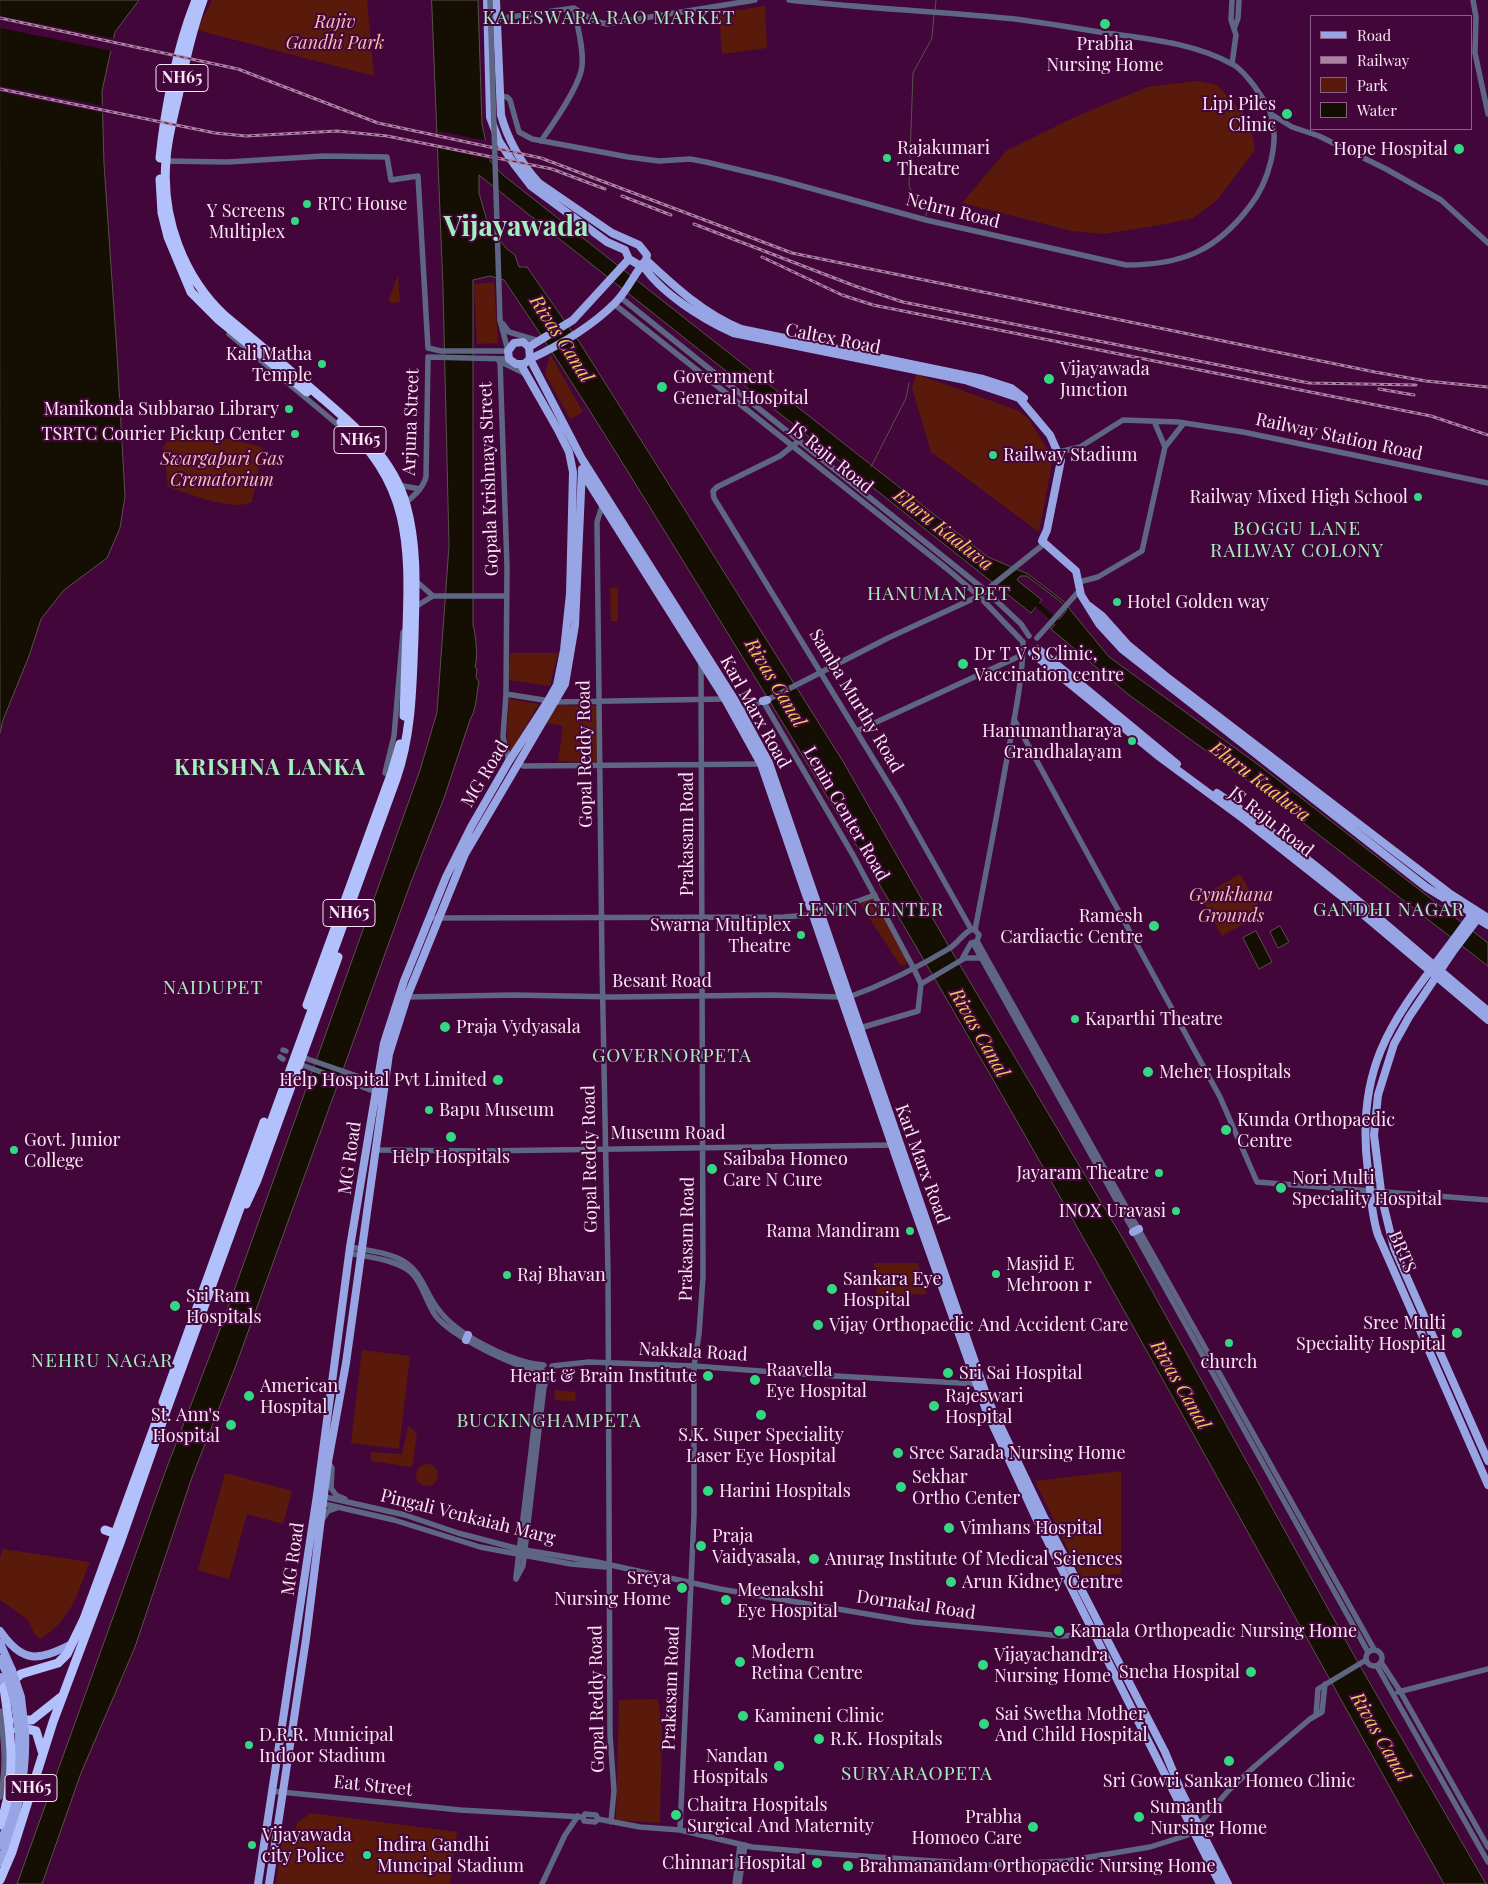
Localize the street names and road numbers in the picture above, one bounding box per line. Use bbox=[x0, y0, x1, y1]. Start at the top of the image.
road number: NH65 bbox=[156, 64, 208, 92]
street label: Nehru Road bbox=[904, 189, 1002, 233]
street label: Caltex Road bbox=[784, 319, 882, 359]
street label: Arjuna Street bbox=[398, 368, 424, 476]
street label: Gopala Krishnaya Street bbox=[475, 381, 503, 577]
street label: Railway Station Road bbox=[1254, 409, 1424, 465]
street label: JS Raju Road bbox=[785, 418, 877, 498]
road number: NH65 bbox=[334, 426, 386, 454]
street label: Samba Murthy Road bbox=[805, 625, 907, 777]
street label: Karl Marx Road bbox=[715, 652, 795, 772]
street label: Gopal Reddy Road bbox=[573, 680, 597, 828]
street label: MG Road bbox=[457, 737, 513, 811]
street label: Lenin Center Road bbox=[799, 743, 893, 885]
street label: Prakasam Road bbox=[676, 772, 698, 896]
street label: JS Raju Road bbox=[1224, 782, 1318, 862]
road number: NH65 bbox=[323, 900, 375, 926]
street label: Besant Road bbox=[612, 970, 712, 992]
street label: Gopal Reddy Road bbox=[578, 1085, 602, 1233]
street label: Karl Marx Road bbox=[890, 1101, 954, 1227]
street label: MG Road bbox=[334, 1120, 366, 1196]
street label: Museum Road bbox=[611, 1122, 725, 1144]
street label: Prakasam Road bbox=[675, 1177, 699, 1301]
street label: BRTS bbox=[1384, 1228, 1420, 1276]
street label: Nakkala Road bbox=[638, 1338, 748, 1366]
street label: Pingali Venkaiah Marg bbox=[378, 1485, 558, 1549]
street label: MG Road bbox=[277, 1521, 309, 1597]
street label: Dornakal Road bbox=[855, 1586, 977, 1624]
street label: Gopal Reddy Road bbox=[585, 1625, 609, 1773]
street label: Prakasam Road bbox=[658, 1625, 684, 1751]
street label: Eat Street bbox=[333, 1771, 413, 1801]
road number: NH65 bbox=[5, 1775, 57, 1802]

